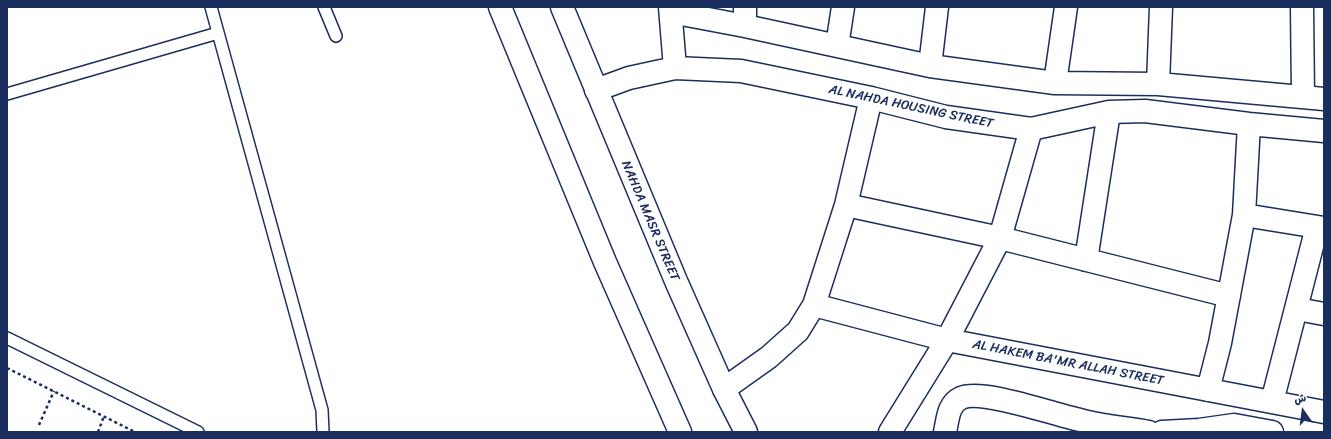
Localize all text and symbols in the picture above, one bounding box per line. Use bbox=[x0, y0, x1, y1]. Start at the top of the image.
street label: AL NAHDA HOUSING STREET bbox=[827, 82, 995, 132]
street label: NAHDA MASR STREET bbox=[618, 158, 682, 284]
street label: AL HAKEM BA'MR ALLAH STREET bbox=[971, 337, 1165, 389]
text: ش bbox=[1292, 388, 1308, 410]
north arrow bbox=[1283, 391, 1323, 431]

